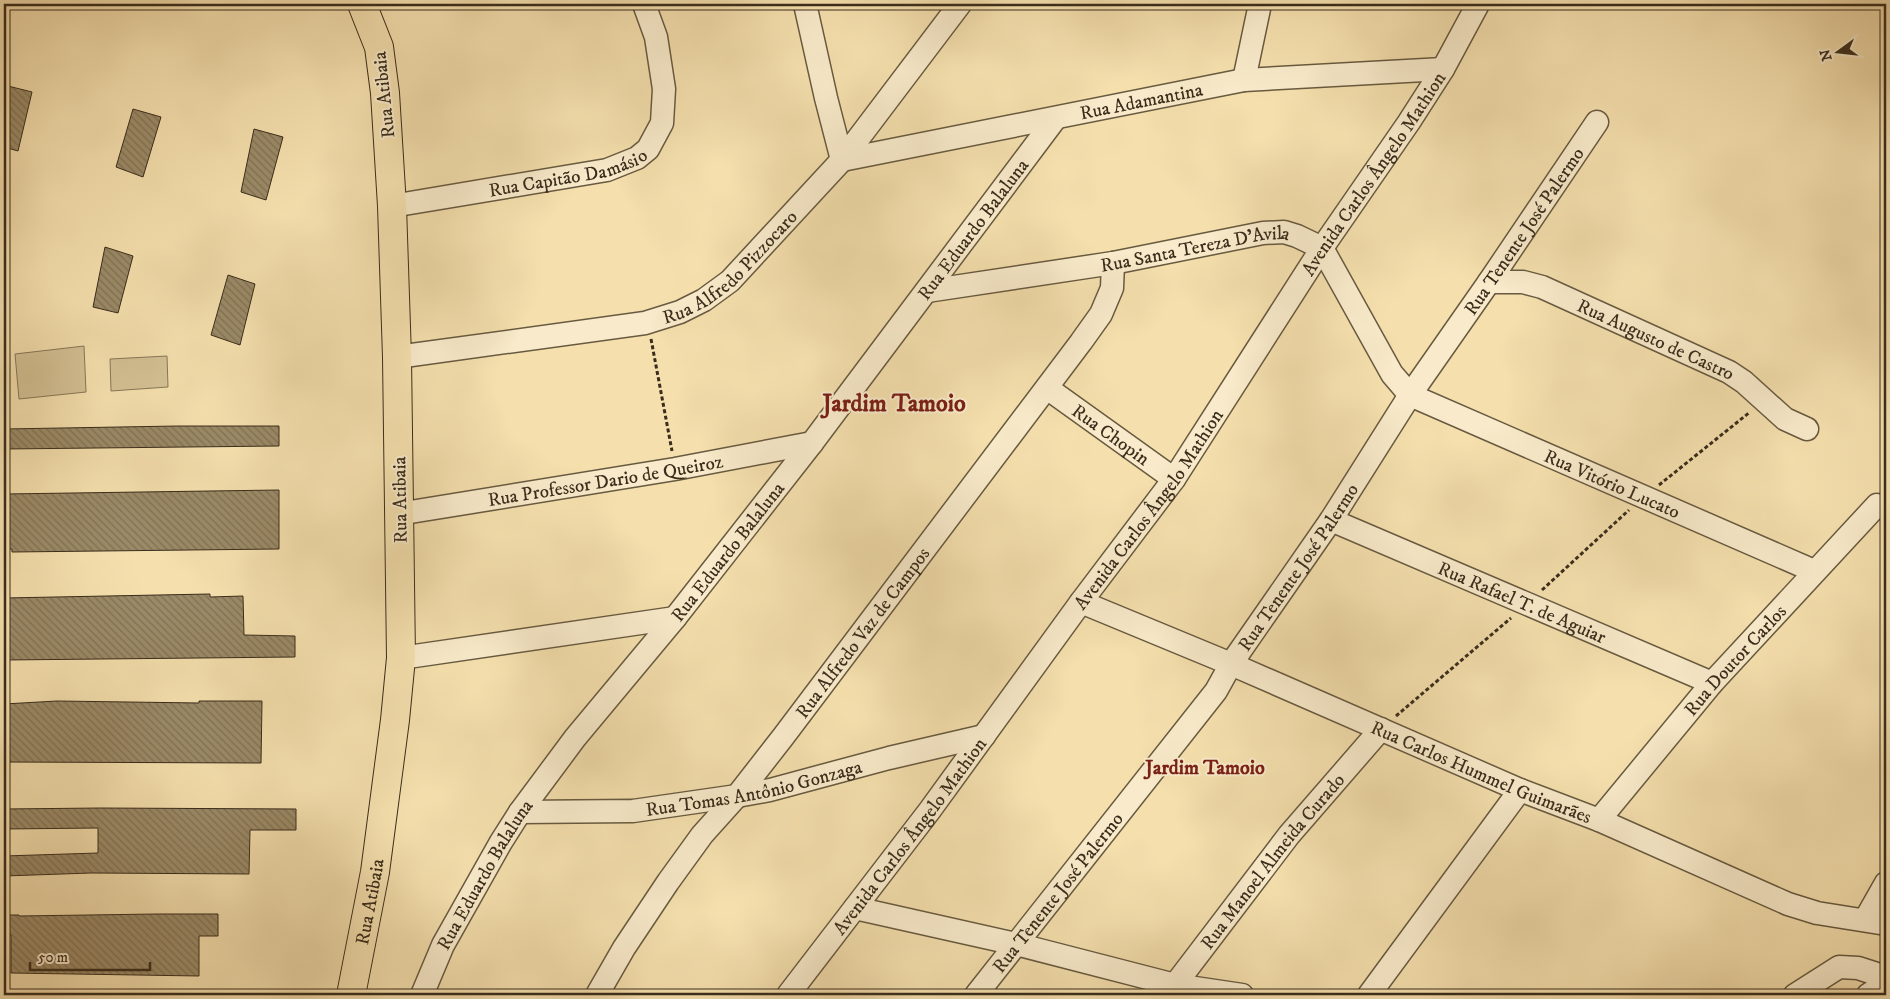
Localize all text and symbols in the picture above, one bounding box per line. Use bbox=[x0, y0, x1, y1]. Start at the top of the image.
north arrow bbox=[1812, 28, 1862, 78]
text: N bbox=[1816, 47, 1837, 63]
street label: Rua Atibaia bbox=[369, 50, 400, 139]
street label: Avenida Carlos Ângelo Mathion bbox=[1297, 68, 1451, 281]
street label: Rua Adamantina bbox=[1078, 78, 1205, 125]
street label: Rua Tenente José Palermo bbox=[1459, 143, 1590, 320]
street label: Rua Capitão Damásio bbox=[487, 144, 653, 203]
street label: Rua Eduardo Balaluna bbox=[913, 155, 1034, 305]
street label: Rua Alfredo Pizzocaro bbox=[660, 206, 803, 330]
street label: Rua Santa Tereza D'Avila bbox=[1099, 222, 1293, 278]
street label: Rua Augusto de Castro bbox=[1573, 295, 1739, 386]
district label: Jardim Tamoio bbox=[819, 389, 966, 419]
street label: Rua Chopin bbox=[1067, 400, 1154, 471]
street label: Avenida Carlos Ângelo Mathion bbox=[1069, 405, 1229, 615]
street label: Rua Vitório Lucato bbox=[1540, 445, 1683, 524]
street label: Rua Professor Dario de Queiroz bbox=[486, 450, 725, 512]
street label: Rua Atibaia bbox=[388, 456, 413, 544]
street label: Rua Eduardo Balaluna bbox=[667, 478, 790, 627]
street label: Rua Tenente José Palermo bbox=[1234, 480, 1364, 656]
street label: Rua Alfredo Vaz de Campos bbox=[791, 543, 935, 723]
street label: Rua Rafael T. de Aguiar bbox=[1434, 557, 1609, 649]
street label: Rua Doutor Carlos bbox=[1680, 600, 1792, 721]
street label: Rua Carlos Hummel Guimarães bbox=[1367, 716, 1595, 829]
street label: Avenida Carlos Ângelo Mathion bbox=[828, 733, 992, 940]
street label: Rua Tomas Antônio Gonzaga bbox=[644, 756, 865, 822]
district label: Jardim Tamoio bbox=[1143, 756, 1265, 781]
street label: Rua Manoel Almeida Curado bbox=[1196, 769, 1350, 954]
street label: Rua Eduardo Balaluna bbox=[433, 795, 538, 955]
street label: Rua Tenente José Palermo bbox=[988, 808, 1129, 978]
street label: Rua Atibaia bbox=[351, 858, 390, 947]
scale bar bbox=[30, 939, 150, 971]
text: 50 m bbox=[38, 948, 68, 967]

